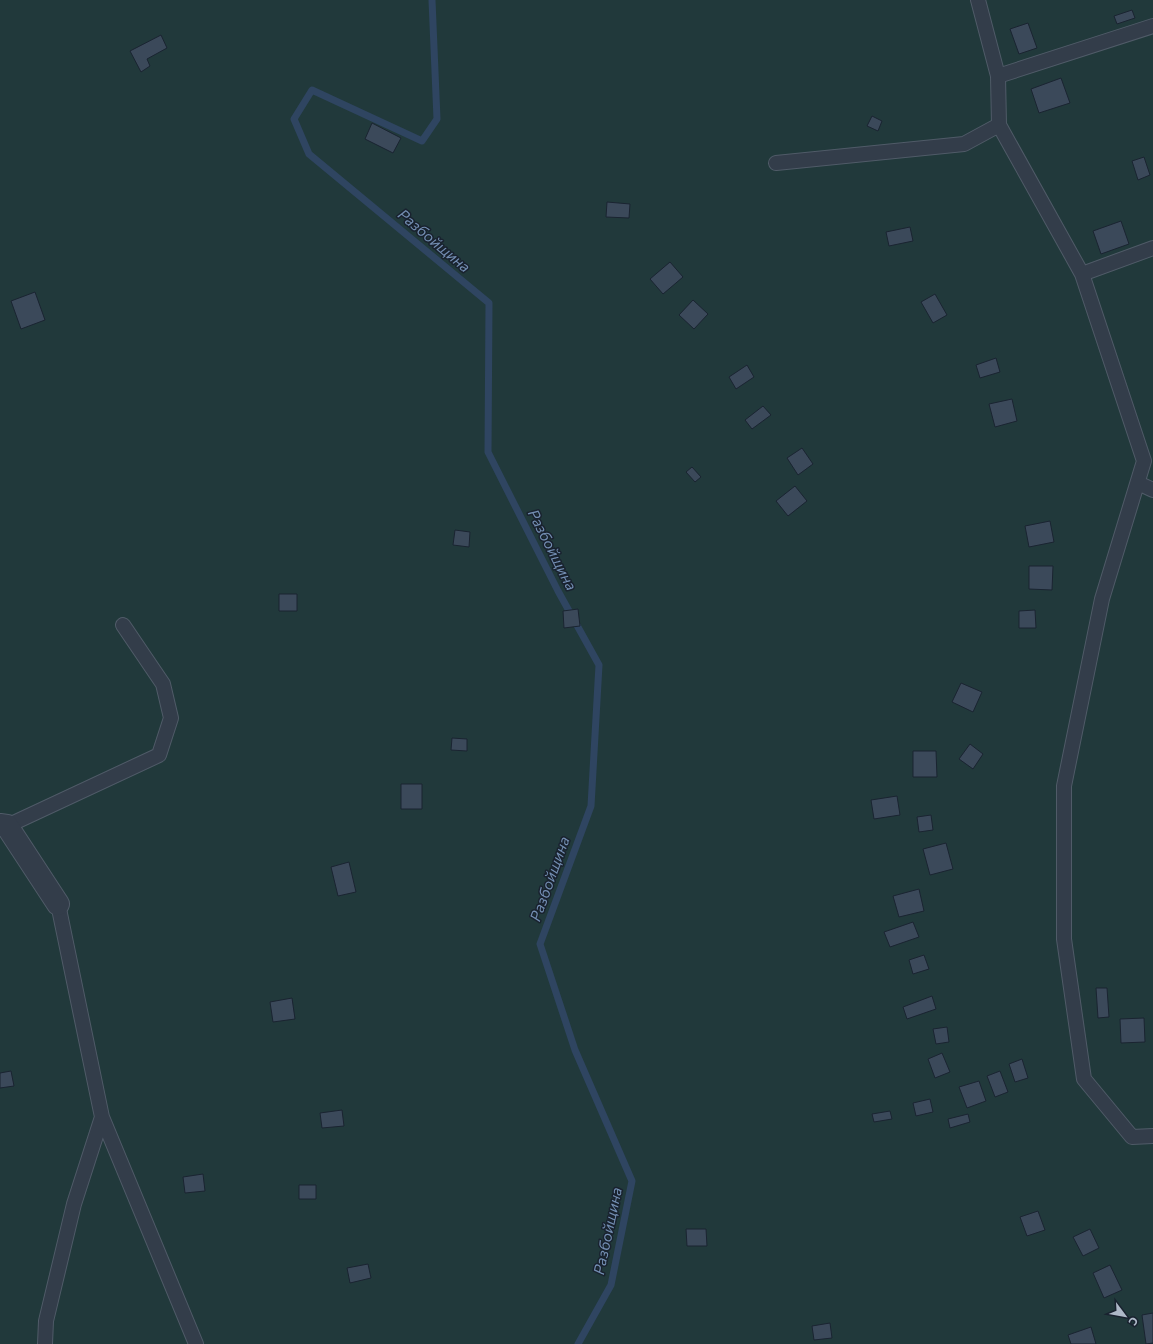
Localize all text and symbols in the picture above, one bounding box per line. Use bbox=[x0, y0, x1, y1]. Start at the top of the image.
water label: Разбойщина bbox=[395, 205, 475, 276]
water label: Разбойщина bbox=[525, 506, 581, 593]
water label: Разбойщина bbox=[525, 834, 573, 923]
water label: Разбойщина bbox=[589, 1185, 625, 1276]
north arrow bbox=[1105, 1296, 1145, 1336]
text: С bbox=[1126, 1315, 1141, 1329]

